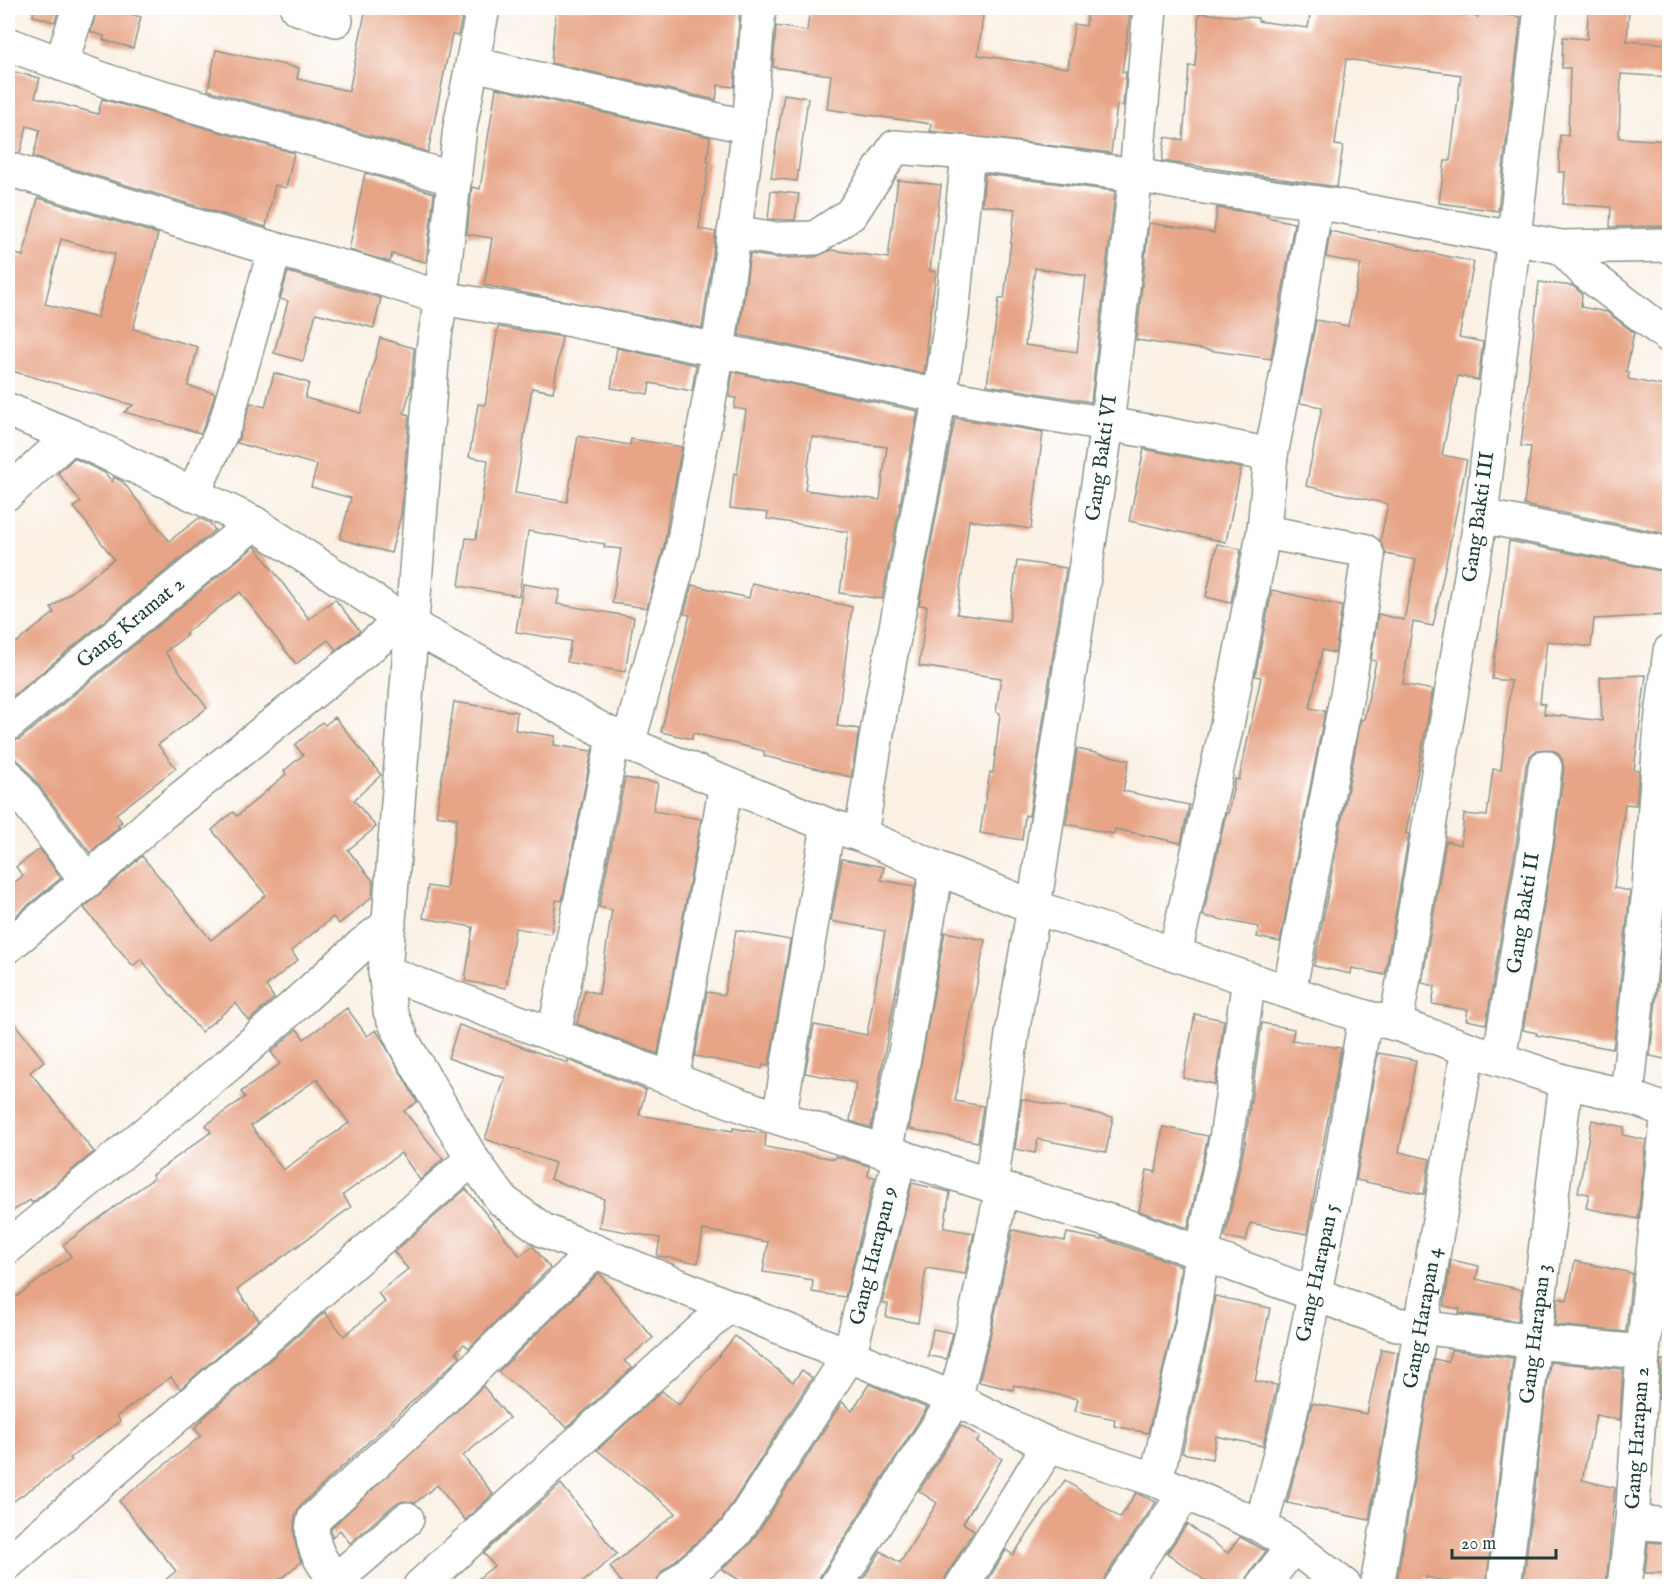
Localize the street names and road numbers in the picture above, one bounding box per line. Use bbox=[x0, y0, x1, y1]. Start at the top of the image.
street label: Gang Bakti VI bbox=[1080, 393, 1124, 523]
street label: Gang Bakti III bbox=[1456, 450, 1502, 584]
street label: Gang Kramat 2 bbox=[71, 571, 191, 675]
street label: Gang Bakti II bbox=[1501, 850, 1547, 976]
street label: Gang Harapan 9 bbox=[844, 1184, 904, 1328]
street label: Gang Harapan 5 bbox=[1290, 1201, 1346, 1345]
street label: Gang Harapan 4 bbox=[1397, 1244, 1449, 1391]
street label: Gang Harapan 3 bbox=[1514, 1262, 1558, 1406]
street label: Gang Harapan 2 bbox=[1620, 1366, 1656, 1510]

